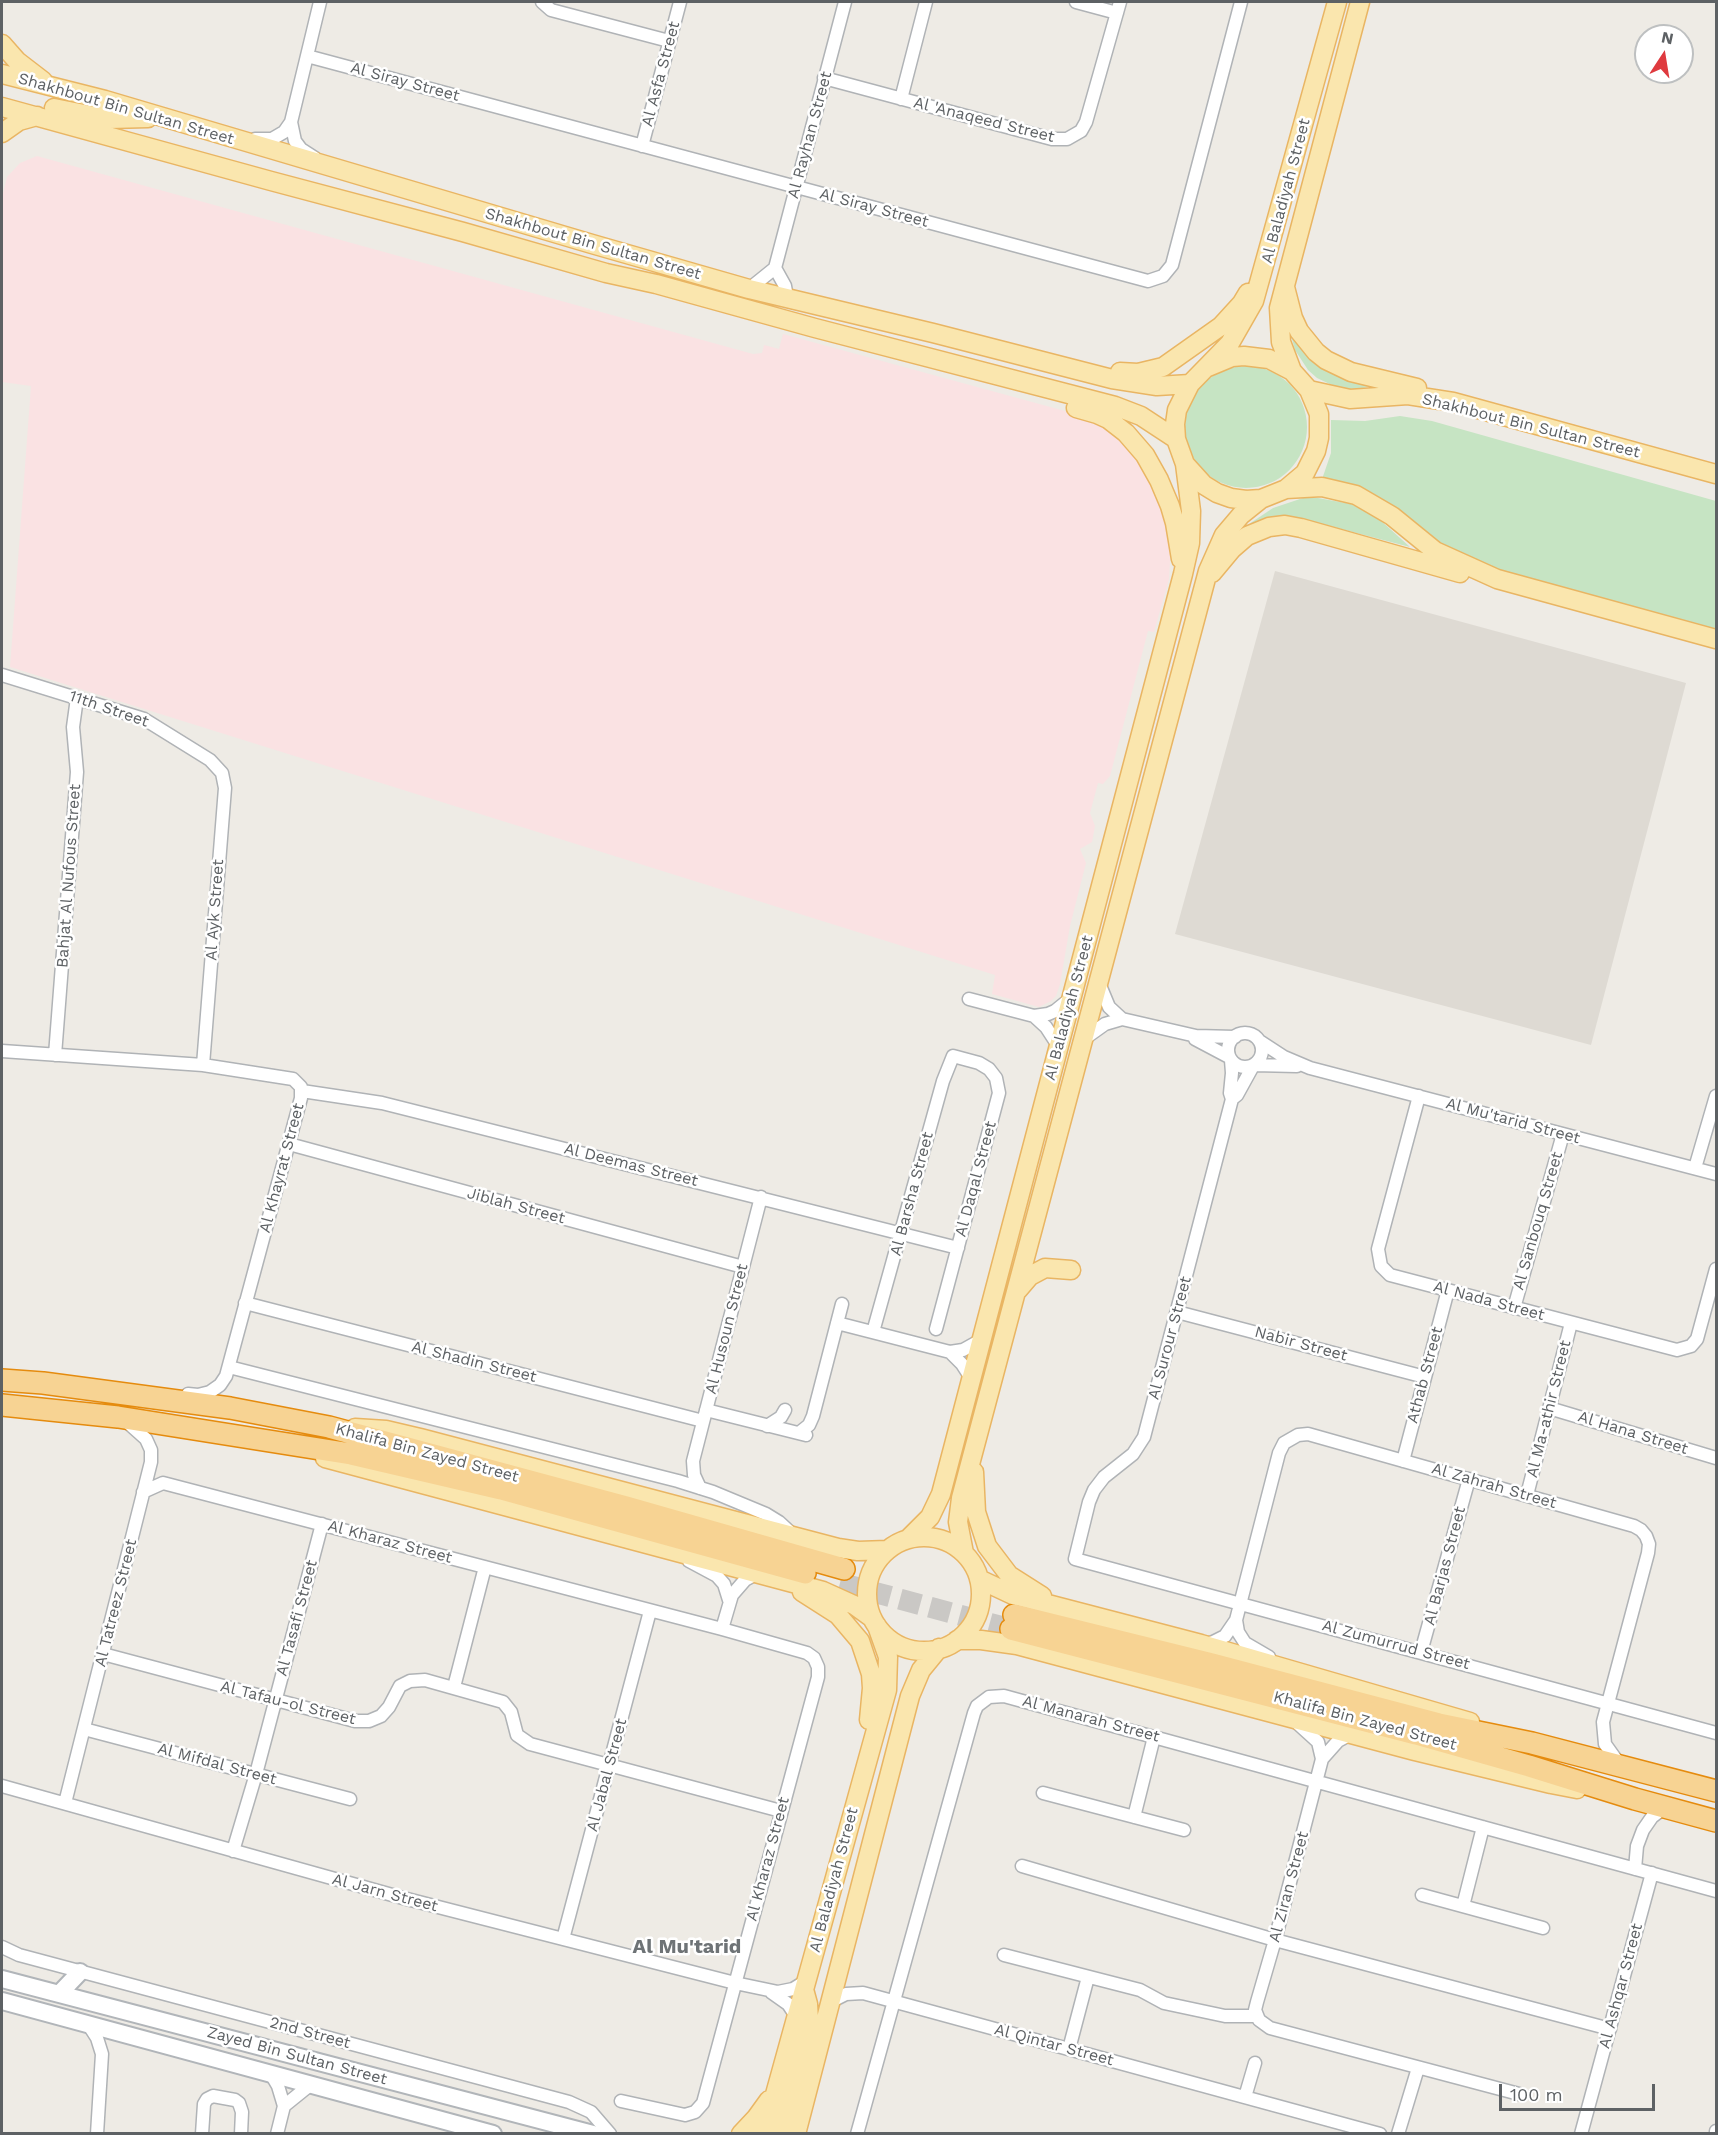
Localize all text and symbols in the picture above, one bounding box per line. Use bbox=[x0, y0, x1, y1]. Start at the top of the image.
street label: Al Asfa Street bbox=[638, 19, 684, 129]
north arrow bbox=[1634, 24, 1694, 84]
text: N bbox=[1660, 27, 1675, 48]
street label: Al Siray Street bbox=[348, 58, 462, 106]
street label: Shakhbout Bin Sultan Street bbox=[16, 69, 236, 149]
street label: Al Rayhan Street bbox=[784, 69, 836, 201]
street label: Al 'Anaqeed Street bbox=[911, 93, 1057, 147]
street label: Al Baladiyah Street bbox=[1257, 116, 1315, 266]
street label: Al Siray Street bbox=[817, 184, 931, 232]
street label: Shakhbout Bin Sultan Street bbox=[483, 204, 703, 284]
street label: Shakhbout Bin Sultan Street bbox=[1420, 390, 1642, 462]
street label: 11th Street bbox=[67, 686, 151, 732]
street label: Bahjat Al Nufous Street bbox=[53, 783, 85, 969]
street label: Al Ayk Street bbox=[202, 859, 228, 961]
street label: Al Baladiyah Street bbox=[1040, 933, 1098, 1083]
street label: Al Mu'tarid Street bbox=[1444, 1094, 1582, 1148]
street label: Al Khayrat Street bbox=[255, 1101, 309, 1235]
street label: Al Daqal Street bbox=[951, 1119, 1001, 1239]
street label: Al Barsha Street bbox=[886, 1130, 938, 1258]
street label: Al Deemas Street bbox=[562, 1139, 700, 1191]
street label: Al Sanbouq Street bbox=[1509, 1150, 1567, 1292]
street label: Jiblah Street bbox=[465, 1184, 567, 1228]
street label: Al Husoun Street bbox=[701, 1262, 753, 1396]
street label: Al Surour Street bbox=[1144, 1274, 1196, 1402]
street label: Al Nada Street bbox=[1431, 1277, 1547, 1325]
street label: Nabir Street bbox=[1253, 1322, 1349, 1366]
street label: Athab Street bbox=[1403, 1325, 1447, 1425]
street label: Al Shadin Street bbox=[410, 1337, 538, 1387]
street label: Al Ma-athir Street bbox=[1523, 1338, 1575, 1480]
street label: Al Hana Street bbox=[1576, 1407, 1690, 1459]
street label: Khalifa Bin Zayed Street bbox=[333, 1419, 521, 1487]
street label: Al Zahrah Street bbox=[1429, 1459, 1559, 1513]
street label: Al Barjas Street bbox=[1420, 1504, 1470, 1628]
street label: Al Kharaz Street bbox=[326, 1516, 454, 1568]
street label: Al Tatreez Street bbox=[91, 1537, 141, 1669]
street label: Al Tasafi Street bbox=[272, 1558, 322, 1678]
street label: Al Zumurrud Street bbox=[1320, 1616, 1472, 1674]
street label: Al Tafau-ol Street bbox=[218, 1677, 358, 1729]
street label: Khalifa Bin Zayed Street bbox=[1271, 1687, 1459, 1755]
street label: Al Manarah Street bbox=[1020, 1691, 1162, 1747]
street label: Al Jabal Street bbox=[583, 1716, 631, 1834]
street label: Al Mifdal Street bbox=[155, 1739, 279, 1789]
street label: Al Kharaz Street bbox=[742, 1795, 794, 1923]
street label: Al Baladiyah Street bbox=[805, 1805, 863, 1955]
street label: Al Ziran Street bbox=[1265, 1829, 1313, 1945]
street label: Al Jarn Street bbox=[330, 1870, 440, 1916]
street label: Al Ashqar Street bbox=[1595, 1921, 1647, 2051]
district label: Al Mu'tarid bbox=[633, 1935, 741, 1959]
street label: 2nd Street bbox=[267, 2013, 353, 2053]
street label: Al Qintar Street bbox=[992, 2020, 1116, 2070]
street label: Zayed Bin Sultan Street bbox=[205, 2023, 389, 2089]
scale bar bbox=[1502, 2072, 1658, 2110]
text: 100 m bbox=[1510, 2084, 1563, 2105]

